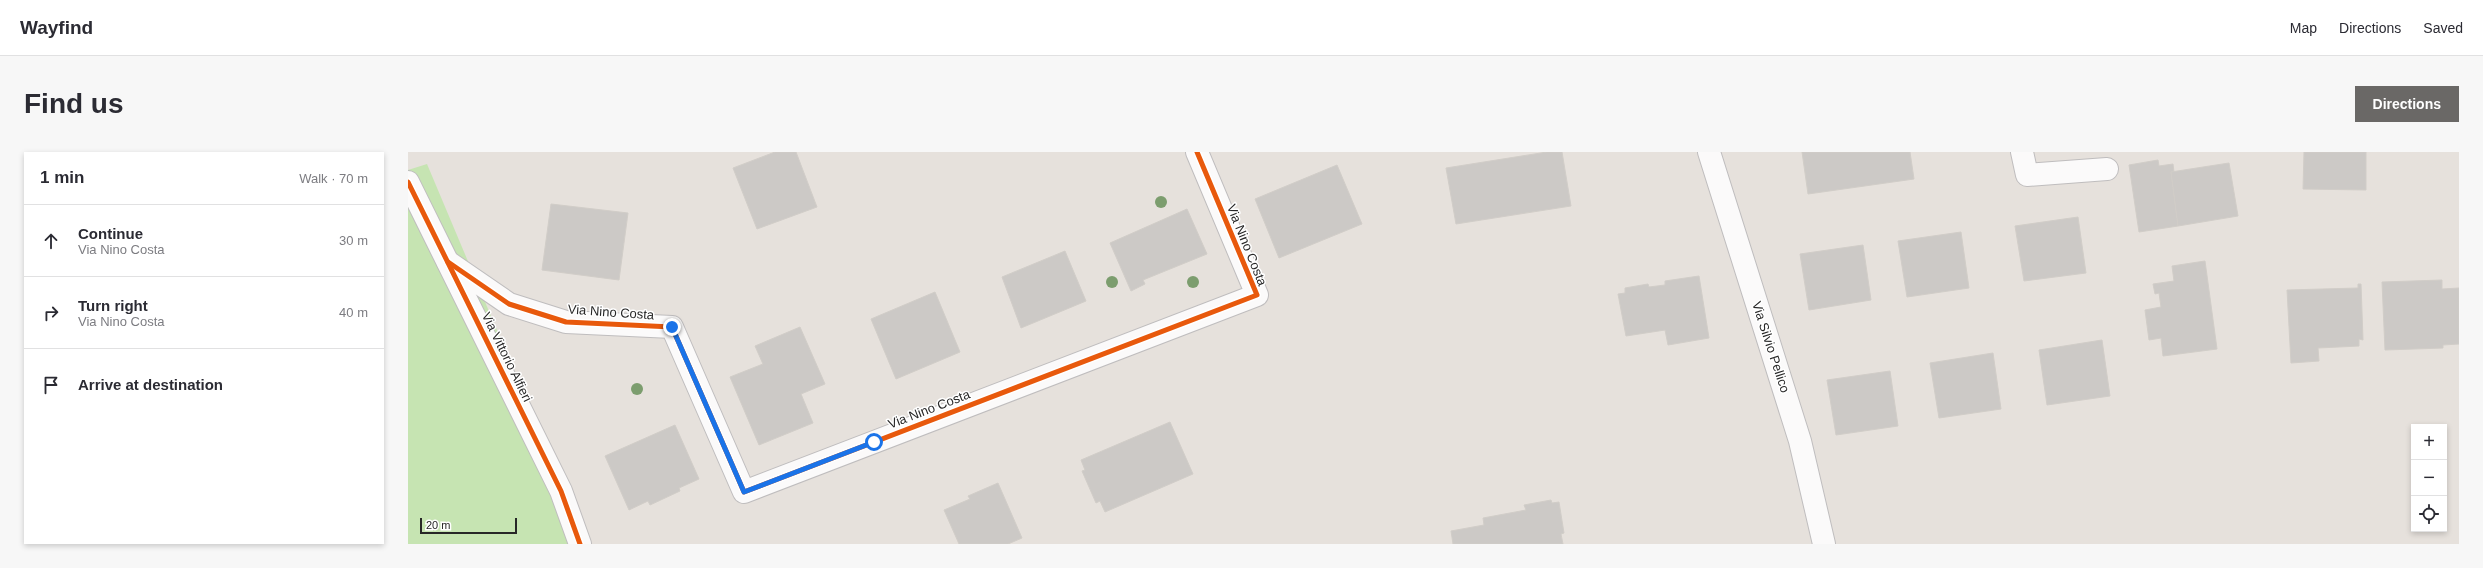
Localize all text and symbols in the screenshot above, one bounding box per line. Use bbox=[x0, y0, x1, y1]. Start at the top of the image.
text: Wayfind bbox=[20, 17, 93, 38]
text: Map bbox=[2290, 20, 2317, 36]
text: Directions bbox=[2339, 20, 2401, 36]
text: Saved bbox=[2423, 20, 2463, 36]
button: Directions bbox=[2355, 86, 2459, 122]
text: Find us bbox=[24, 88, 124, 119]
text: 1 min bbox=[40, 168, 84, 187]
text: Walk · 70 m bbox=[299, 171, 368, 186]
street label: Via Nino Costa bbox=[1224, 202, 1270, 289]
text: Continue bbox=[78, 225, 143, 242]
icon: ahead bbox=[40, 230, 62, 252]
text: 30 m bbox=[339, 233, 368, 248]
text: Via Nino Costa bbox=[78, 242, 164, 257]
text: Turn right bbox=[78, 297, 148, 314]
street label: Via Silvio Pellico bbox=[1749, 299, 1793, 395]
icon: right bbox=[40, 302, 62, 324]
street label: Via Nino Costa bbox=[567, 302, 655, 323]
text: 40 m bbox=[339, 305, 368, 320]
street label: Via Vittorio Alfieri bbox=[479, 310, 535, 404]
text: Via Nino Costa bbox=[78, 314, 164, 329]
route end bbox=[663, 318, 681, 336]
icon: arrive bbox=[40, 374, 62, 396]
text: Arrive at destination bbox=[78, 376, 223, 393]
street label: Via Nino Costa bbox=[886, 386, 973, 431]
map controls bbox=[2411, 424, 2447, 532]
button: + bbox=[2411, 424, 2447, 460]
route start bbox=[865, 433, 883, 451]
button: − bbox=[2411, 460, 2447, 496]
button: locate bbox=[2411, 496, 2447, 532]
scale bar bbox=[420, 516, 517, 535]
text: 20 m bbox=[426, 519, 450, 531]

